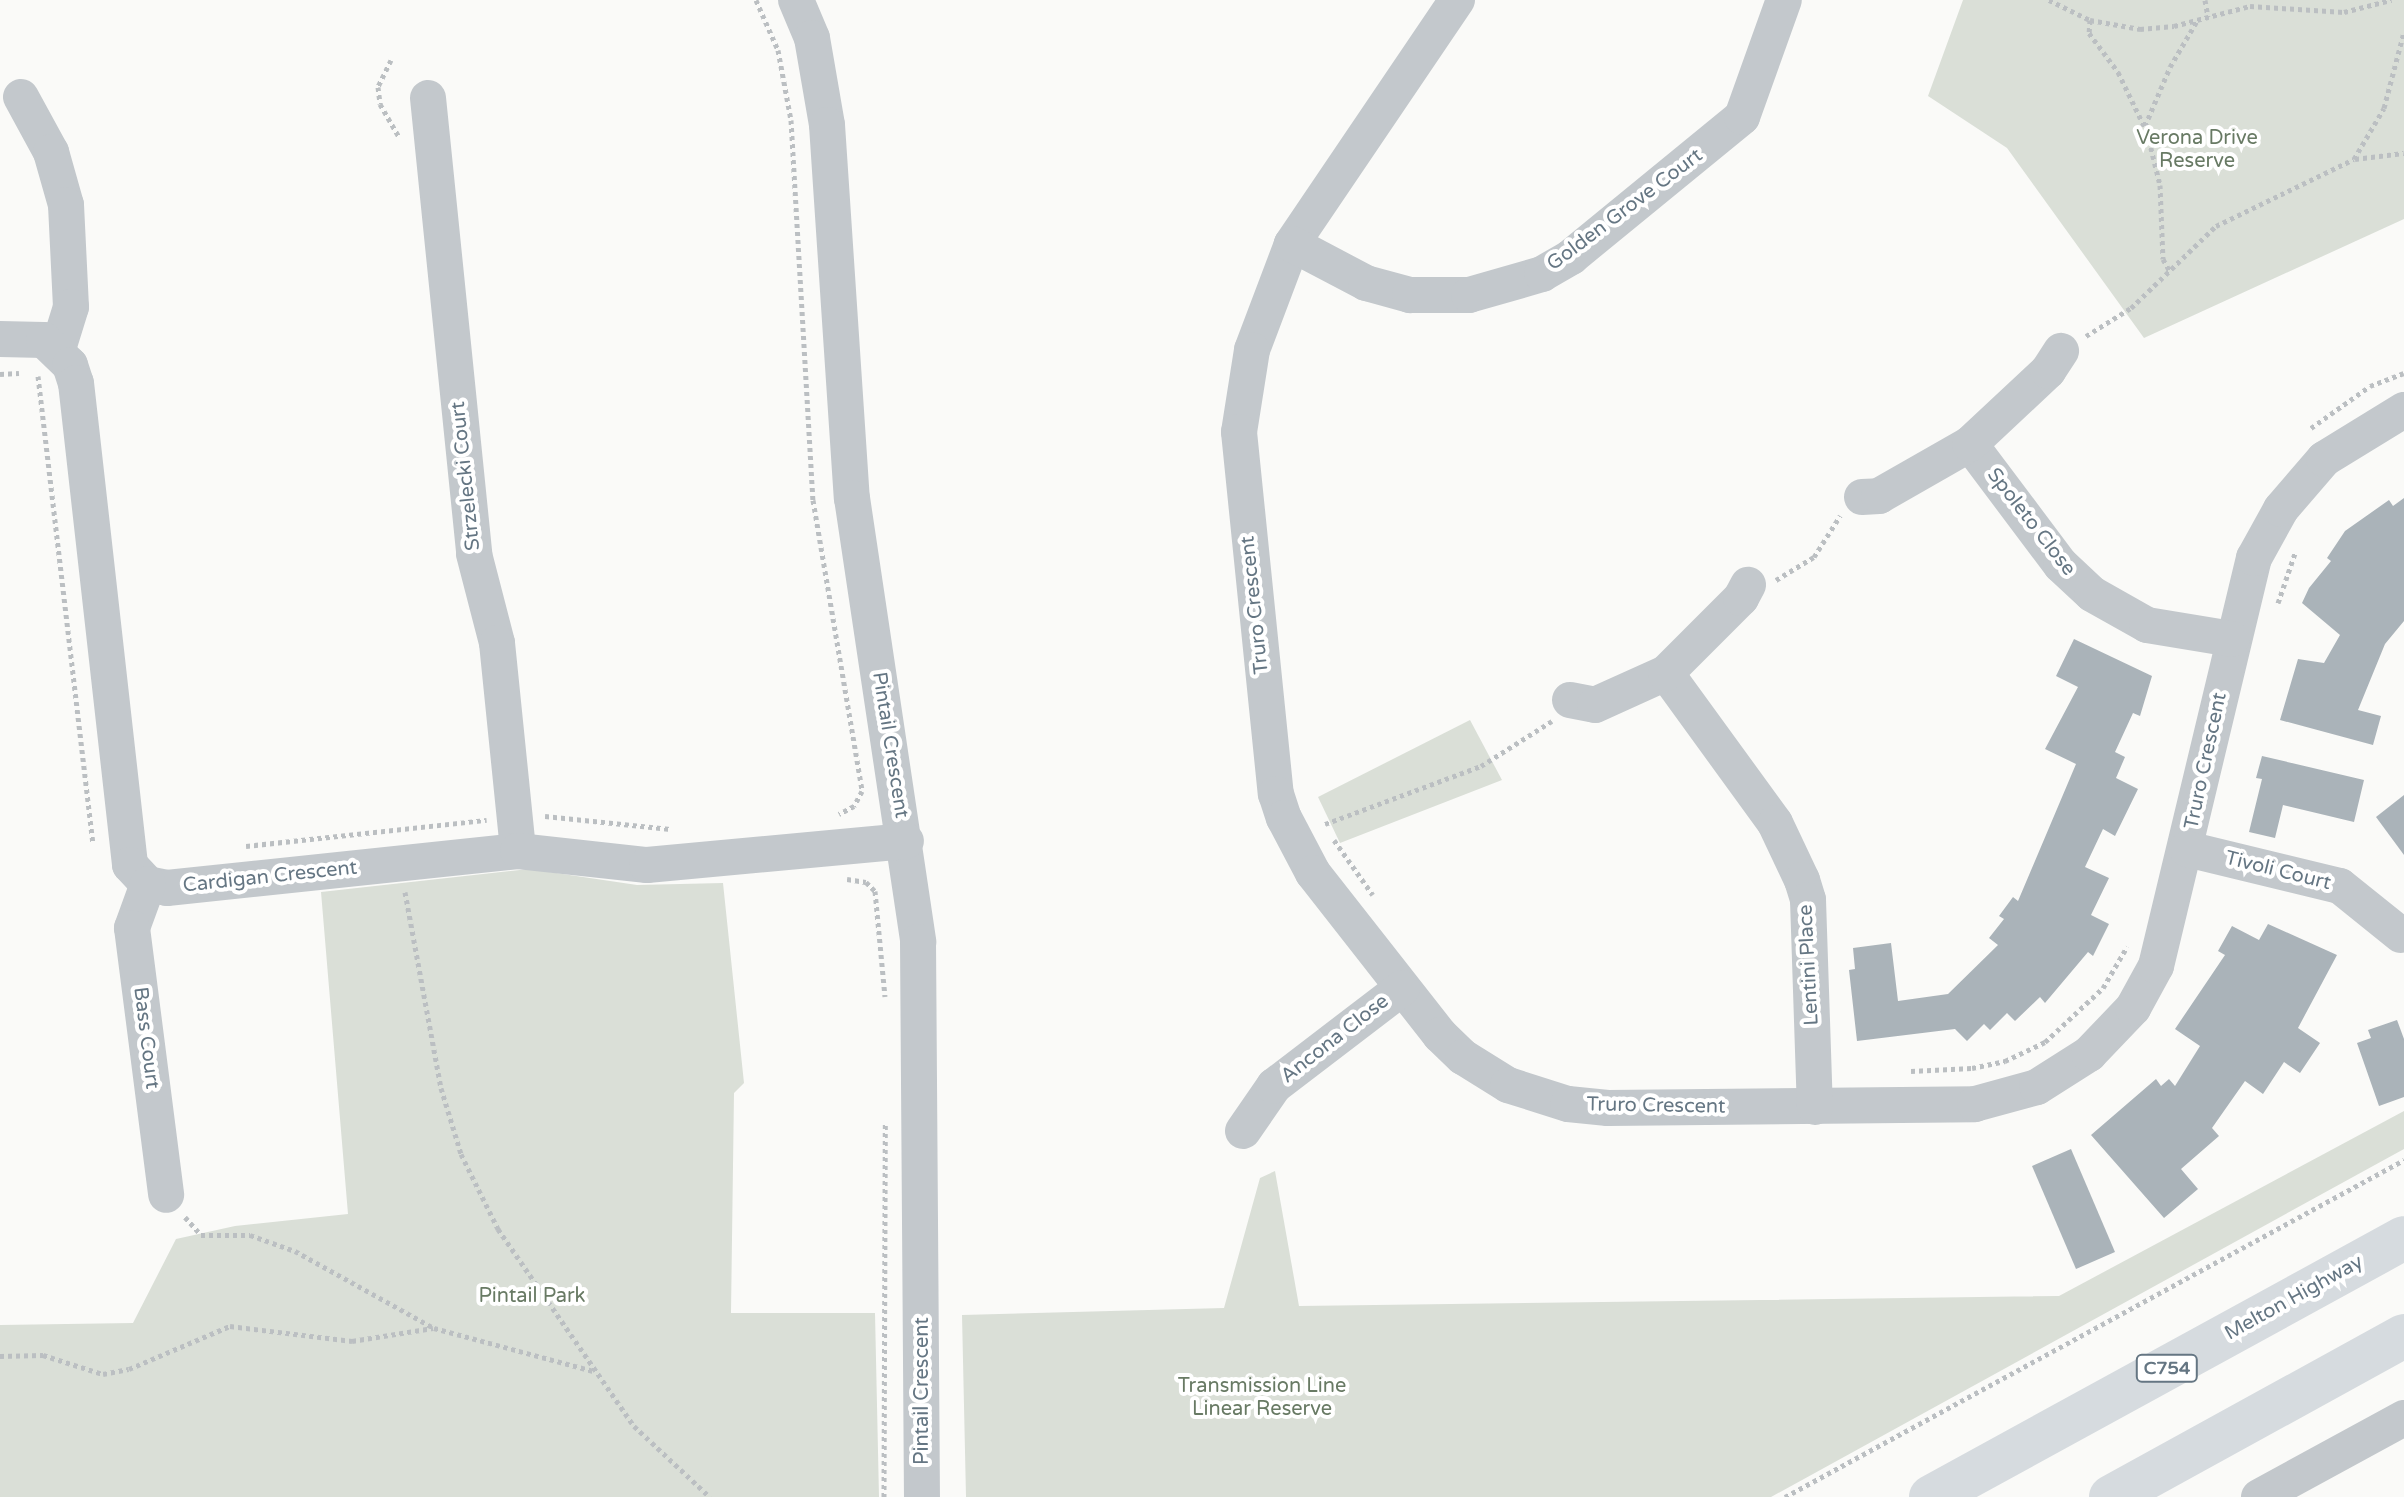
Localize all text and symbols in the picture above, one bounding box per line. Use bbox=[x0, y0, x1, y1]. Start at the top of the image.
park label: Verona Drive Reserve bbox=[2136, 126, 2258, 173]
street label: Golden Grove Court bbox=[1543, 144, 1707, 276]
street label: Strzelecki Court bbox=[446, 400, 486, 552]
street label: Spoleto Close bbox=[1982, 463, 2080, 581]
street label: Truro Crescent bbox=[1236, 535, 1274, 675]
street label: Pintail Crescent bbox=[867, 670, 913, 820]
street label: Truro Crescent bbox=[2180, 690, 2232, 832]
street label: Tivoli Court bbox=[2223, 846, 2333, 896]
street label: Cardigan Crescent bbox=[182, 856, 358, 898]
street label: Lentini Place bbox=[1794, 904, 1824, 1026]
street label: Bass Court bbox=[128, 986, 164, 1090]
street label: Ancona Close bbox=[1276, 989, 1394, 1089]
street label: Truro Crescent bbox=[1586, 1093, 1726, 1119]
street label: Melton Highway bbox=[2221, 1250, 2367, 1346]
park label: Pintail Park bbox=[479, 1284, 585, 1308]
street label: Pintail Crescent bbox=[910, 1317, 934, 1465]
road number: C754 bbox=[2135, 1354, 2199, 1382]
park label: Transmission Line Linear Reserve bbox=[1178, 1375, 1346, 1422]

